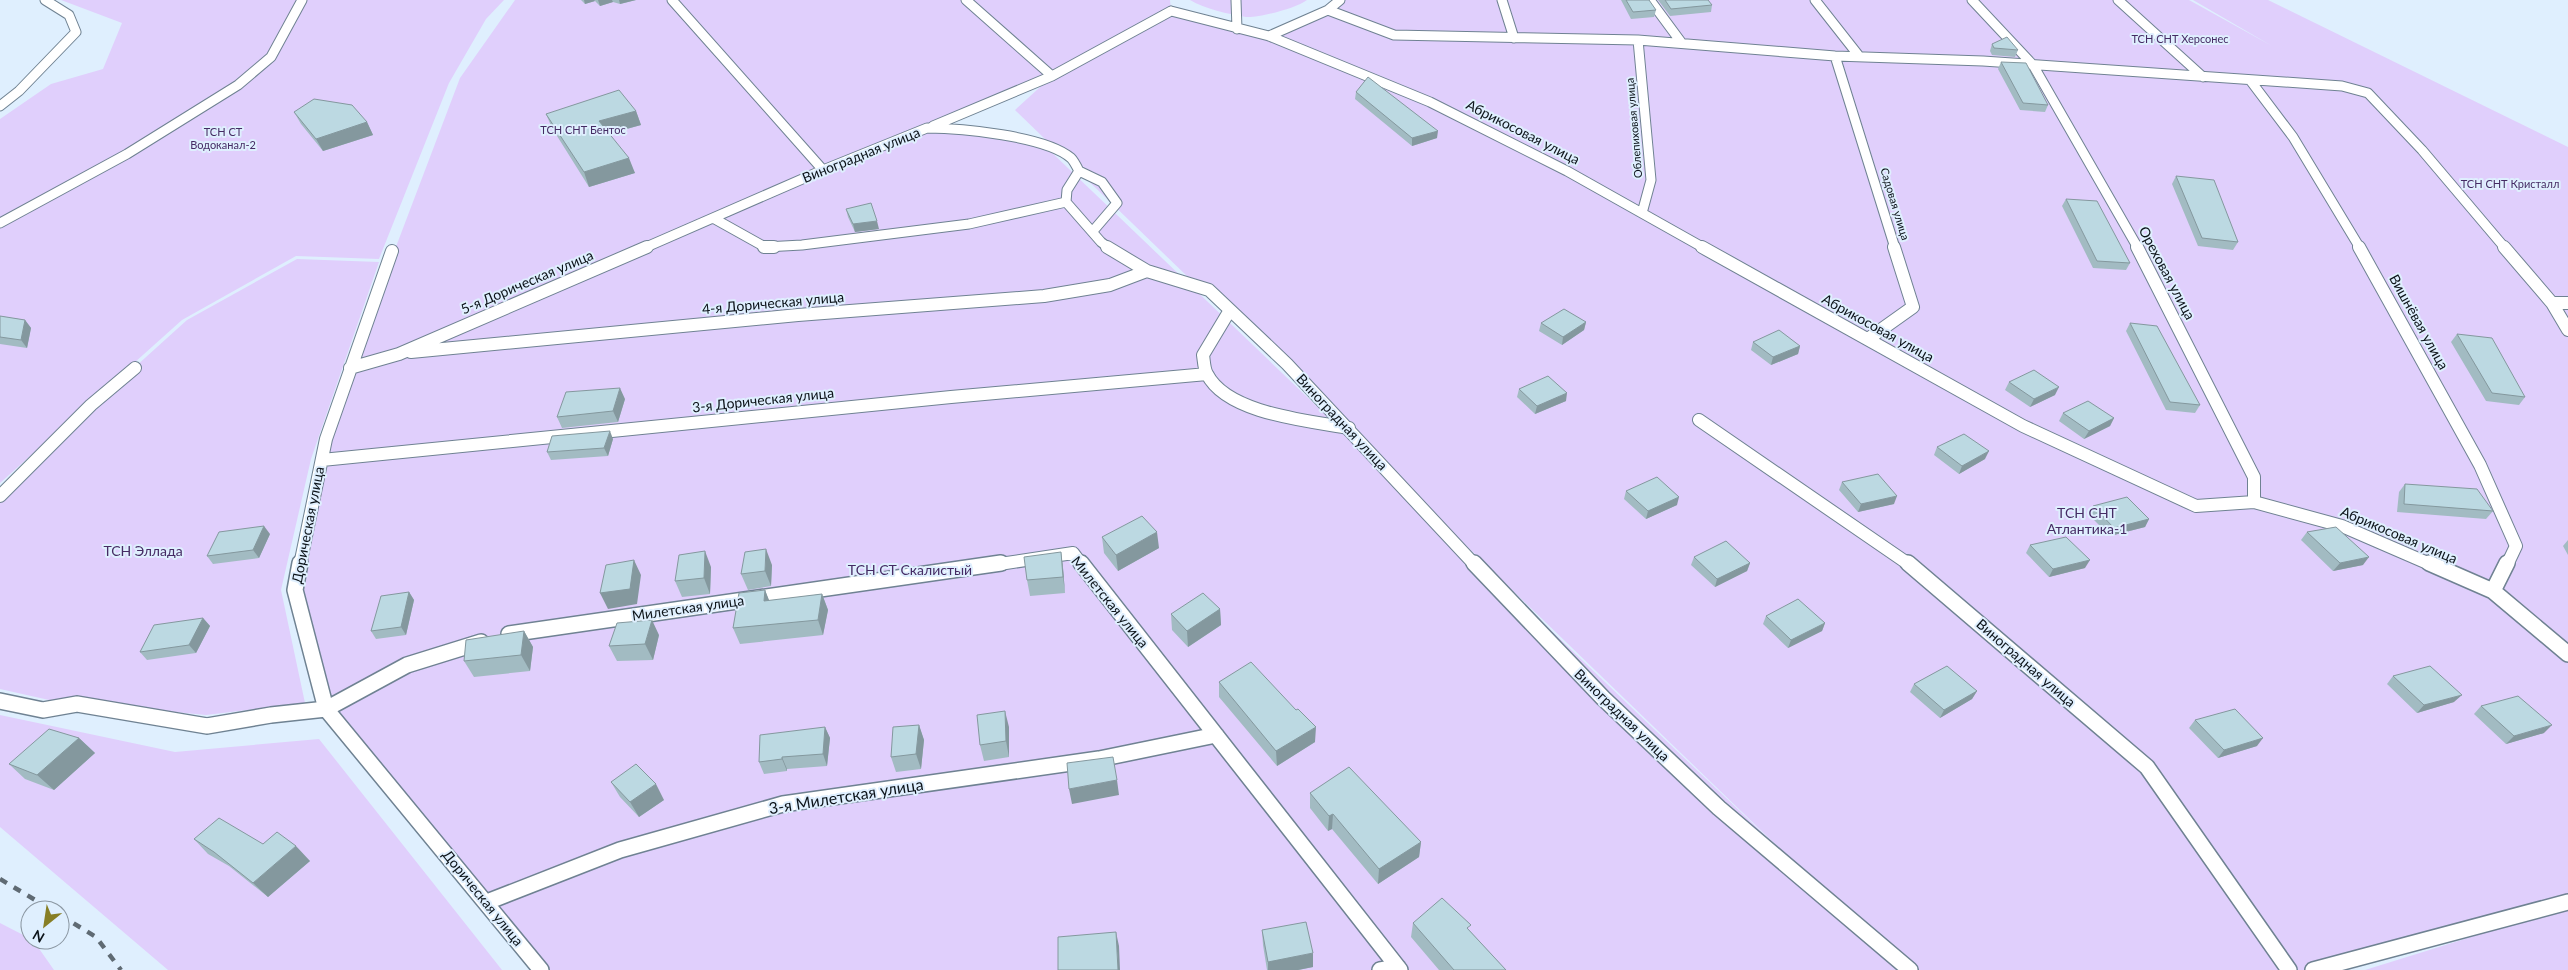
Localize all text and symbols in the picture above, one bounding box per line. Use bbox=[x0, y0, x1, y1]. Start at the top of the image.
park label: ТСН СНТ Херсонес bbox=[2131, 32, 2229, 45]
street label: Облепиховая улица bbox=[1623, 77, 1644, 179]
street label: Абрикосовая улица bbox=[1464, 96, 1583, 168]
park label: ТСН СНТ Бентос bbox=[540, 123, 626, 136]
street label: Виноградная улица bbox=[799, 123, 922, 186]
park label: ТСН СТ Водоканал-2 bbox=[190, 125, 256, 151]
street label: Садовая улица bbox=[1878, 166, 1913, 242]
park label: ТСН СНТ Кристалл bbox=[2461, 177, 2559, 190]
street label: Ореховая улица bbox=[2136, 223, 2199, 322]
street label: 5-я Дорическая улица bbox=[458, 246, 596, 317]
street label: Вишнёвая улица bbox=[2386, 271, 2453, 372]
street label: 4-я Дорическая улица bbox=[701, 288, 845, 317]
street label: Абрикосовая улица bbox=[1819, 290, 1937, 365]
street label: Виноградная улица bbox=[1293, 370, 1391, 473]
street label: 3-я Дорическая улица bbox=[691, 384, 835, 415]
street label: Дорическая улица bbox=[288, 465, 327, 585]
street label: Абрикосовая улица bbox=[2338, 502, 2460, 567]
park label: ТСН СНТ Атлантика-1 bbox=[2047, 504, 2127, 537]
park label: ТСН Эллада bbox=[103, 542, 183, 559]
street label: Милетская улица bbox=[1068, 552, 1153, 651]
park label: ТСН СТ Скалистый bbox=[848, 561, 972, 578]
street label: Милетская улица bbox=[631, 591, 745, 624]
street label: Виноградная улица bbox=[1973, 615, 2079, 710]
street label: Виноградная улица bbox=[1571, 665, 1673, 764]
street label: 3-я Милетская улица bbox=[767, 774, 925, 817]
street label: Дорическая улица bbox=[439, 846, 527, 949]
north arrow bbox=[20, 900, 70, 950]
text: N bbox=[29, 927, 47, 947]

